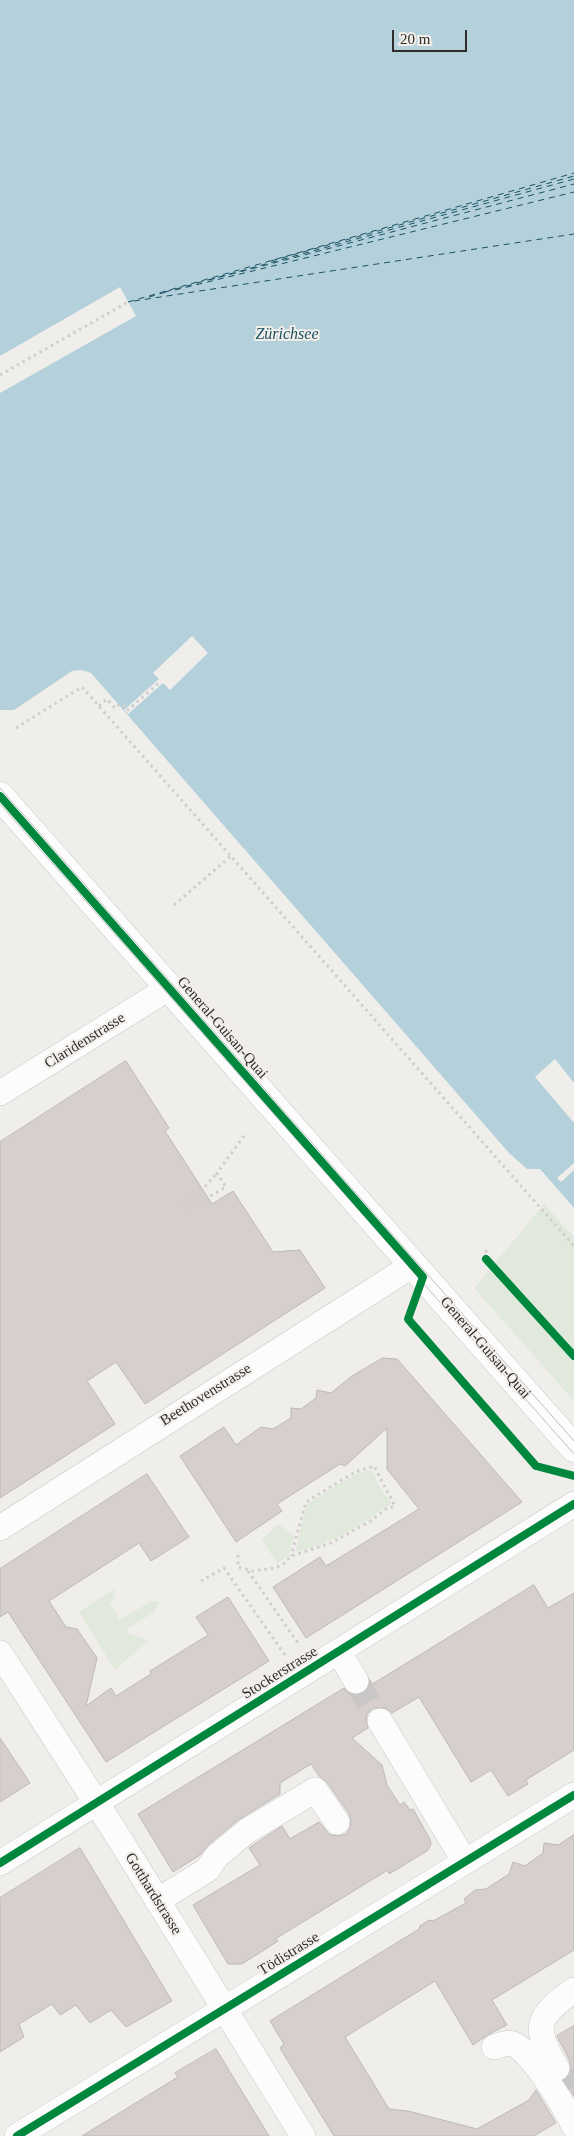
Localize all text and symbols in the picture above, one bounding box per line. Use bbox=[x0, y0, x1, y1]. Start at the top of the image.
scale bar bbox=[394, 20, 469, 52]
text: 20 m bbox=[400, 31, 430, 47]
water label: Zürichsee bbox=[255, 325, 319, 345]
street label: General-Guisan-Quai bbox=[173, 973, 271, 1083]
street label: Claridenstrasse bbox=[41, 1009, 129, 1073]
street label: General-Guisan-Quai bbox=[436, 1293, 534, 1403]
street label: Beethovenstrasse bbox=[157, 1360, 255, 1430]
street label: Stockerstrasse bbox=[239, 1643, 321, 1703]
street label: Gotthardstrasse bbox=[121, 1850, 185, 1938]
street label: Tödistrasse bbox=[255, 1928, 323, 1980]

